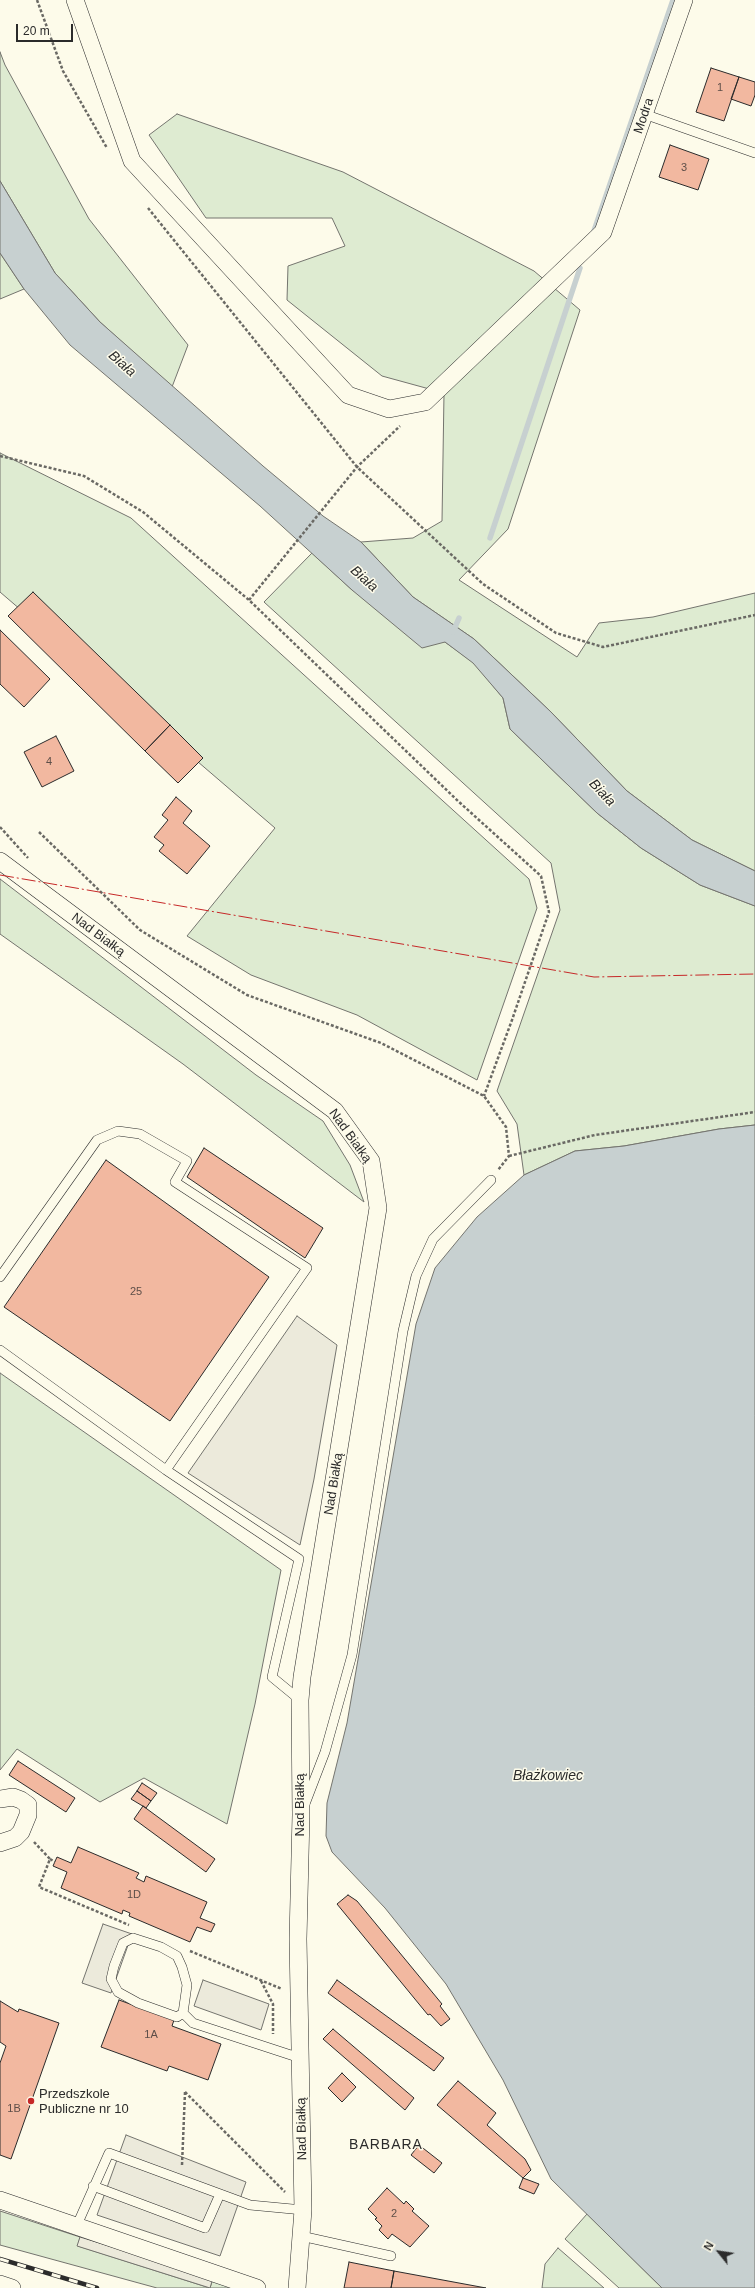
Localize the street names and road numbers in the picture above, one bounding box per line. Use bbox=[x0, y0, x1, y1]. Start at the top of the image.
street label: Modra bbox=[631, 96, 657, 136]
street label: Nad Białką bbox=[68, 910, 128, 960]
street label: Nad Białką bbox=[325, 1106, 375, 1166]
street label: Nad Białką bbox=[321, 1452, 347, 1516]
street label: Nad Białką bbox=[292, 1774, 308, 1836]
street label: Nad Białką bbox=[294, 2097, 310, 2161]

